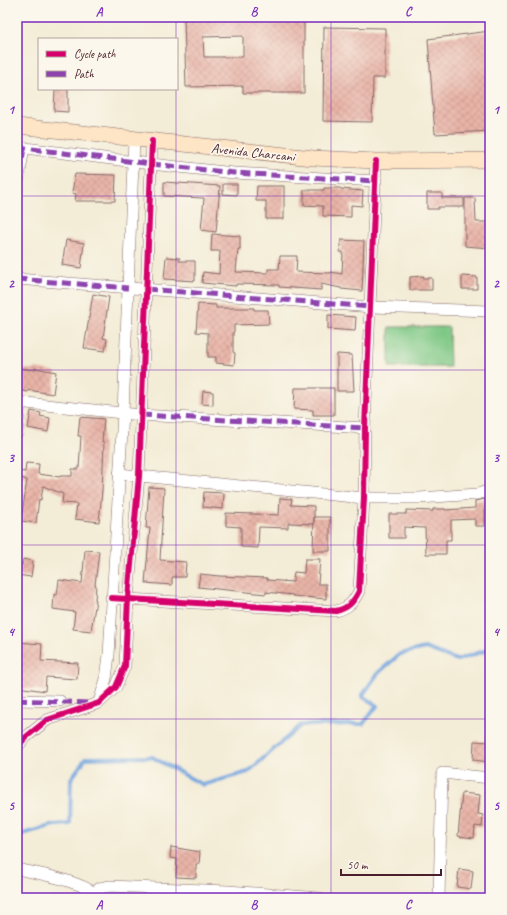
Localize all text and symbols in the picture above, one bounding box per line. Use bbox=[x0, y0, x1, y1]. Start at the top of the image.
text: A bbox=[96, 4, 104, 20]
text: B bbox=[251, 4, 259, 20]
text: C bbox=[405, 4, 413, 20]
legend bbox=[38, 38, 178, 90]
text: Cycle path bbox=[74, 46, 116, 62]
text: Path bbox=[74, 66, 94, 82]
text: 1 bbox=[8, 102, 16, 118]
text: 1 bbox=[493, 102, 501, 118]
street label: Avenida Charcani bbox=[210, 140, 298, 166]
text: 2 bbox=[8, 276, 15, 292]
text: 2 bbox=[493, 276, 500, 292]
text: 3 bbox=[8, 450, 15, 466]
text: 3 bbox=[493, 450, 500, 466]
text: 4 bbox=[8, 624, 16, 640]
text: 4 bbox=[493, 624, 501, 640]
text: 5 bbox=[8, 798, 15, 814]
text: 5 bbox=[493, 798, 500, 814]
scale bar bbox=[341, 851, 441, 877]
text: 50 m bbox=[347, 857, 369, 873]
text: A bbox=[96, 897, 104, 913]
text: B bbox=[251, 897, 259, 913]
text: C bbox=[405, 897, 413, 913]

